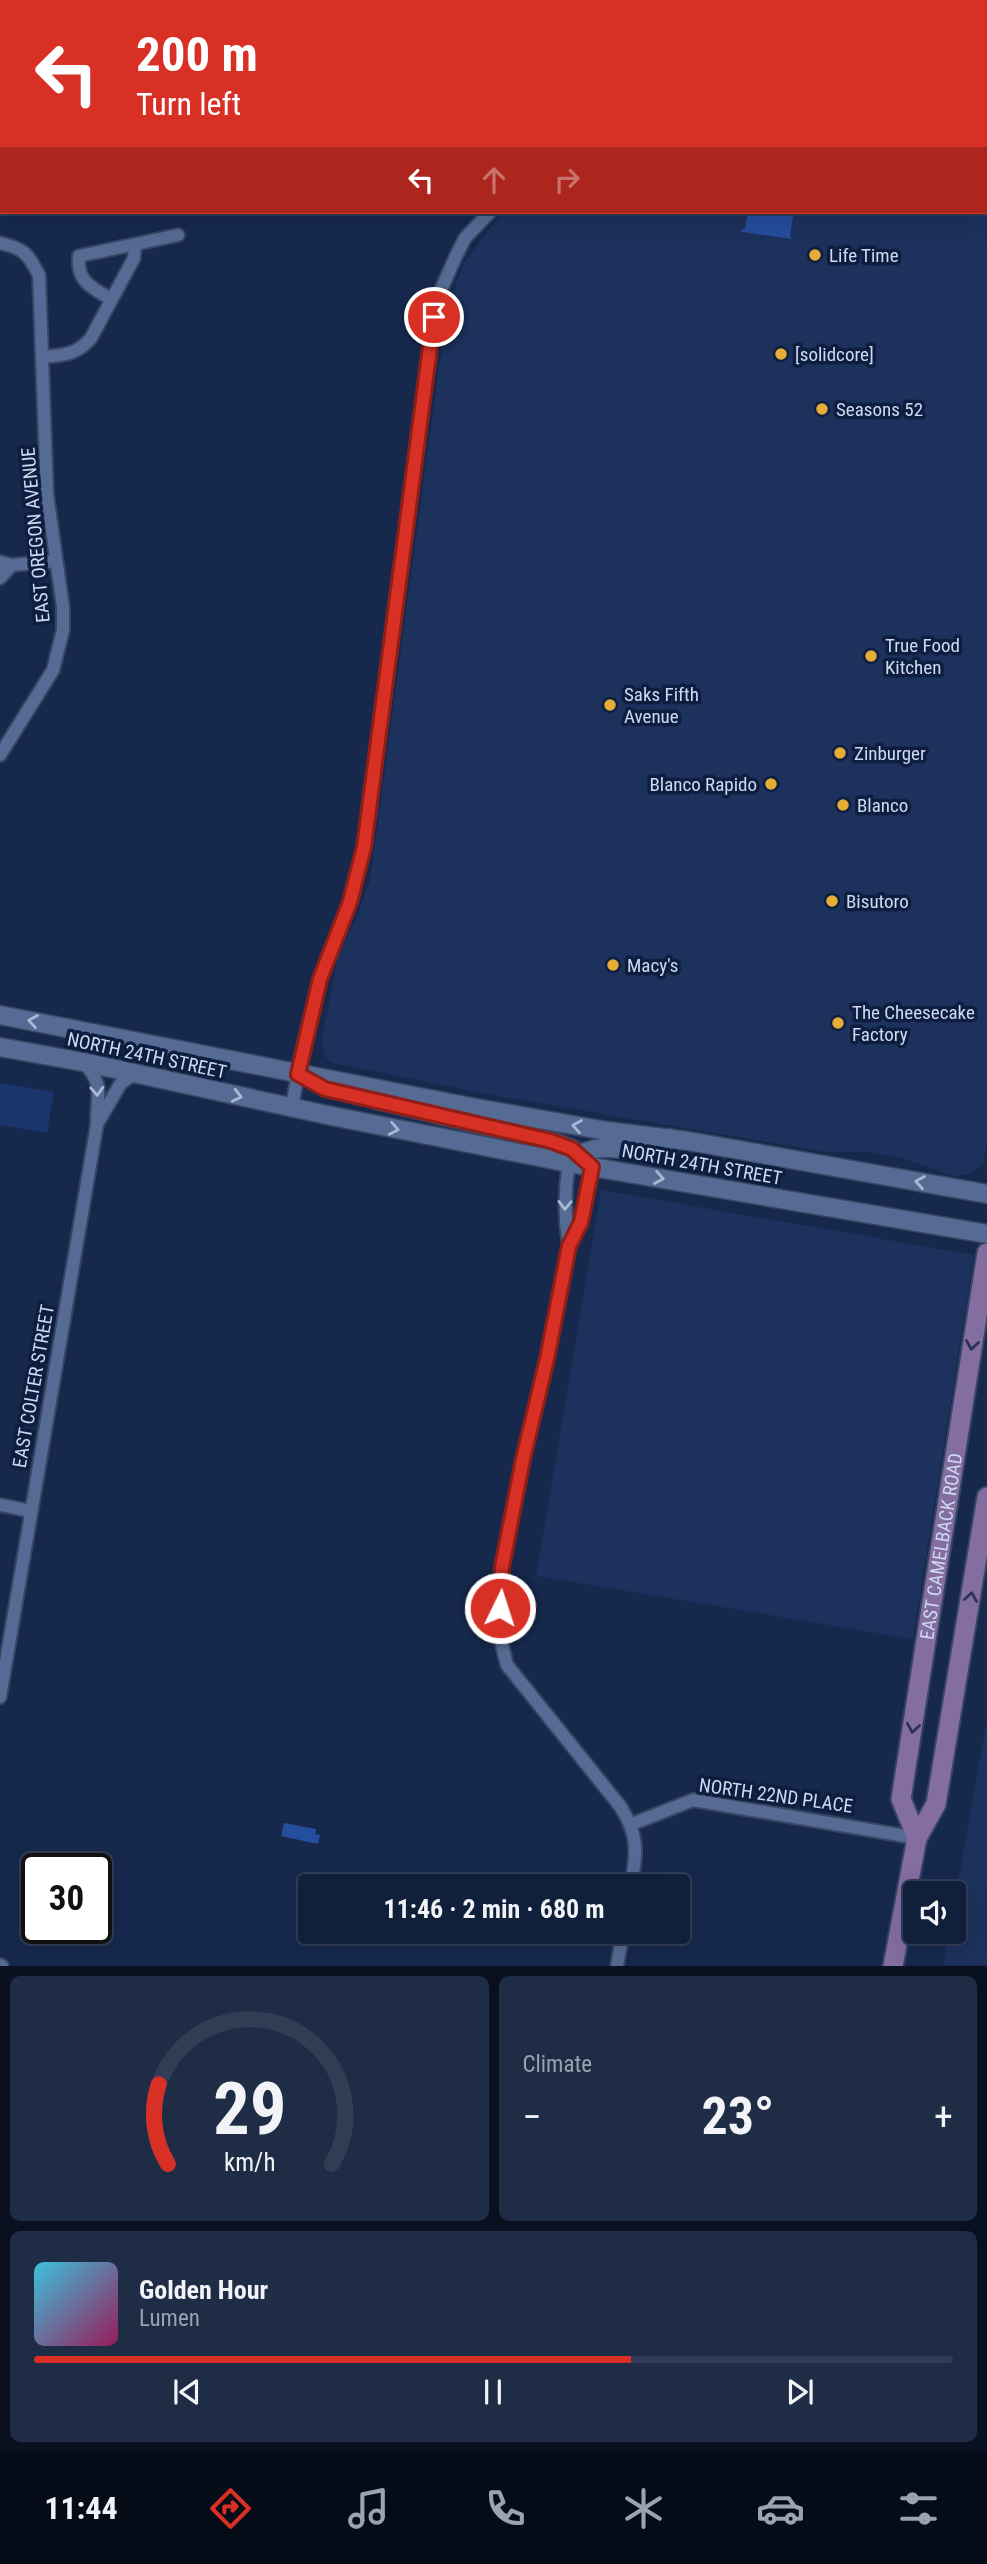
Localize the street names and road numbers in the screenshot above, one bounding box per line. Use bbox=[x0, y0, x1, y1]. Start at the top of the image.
street label: EAST OREGON AVENUE bbox=[16, 446, 55, 624]
street label: NORTH 24TH STREET bbox=[65, 1027, 229, 1084]
street label: NORTH 24TH STREET bbox=[620, 1139, 784, 1190]
street label: EAST COLTER STREET bbox=[8, 1303, 59, 1470]
street label: EAST CAMELBACK ROAD bbox=[915, 1451, 967, 1641]
street label: NORTH 22ND PLACE bbox=[698, 1773, 854, 1818]

